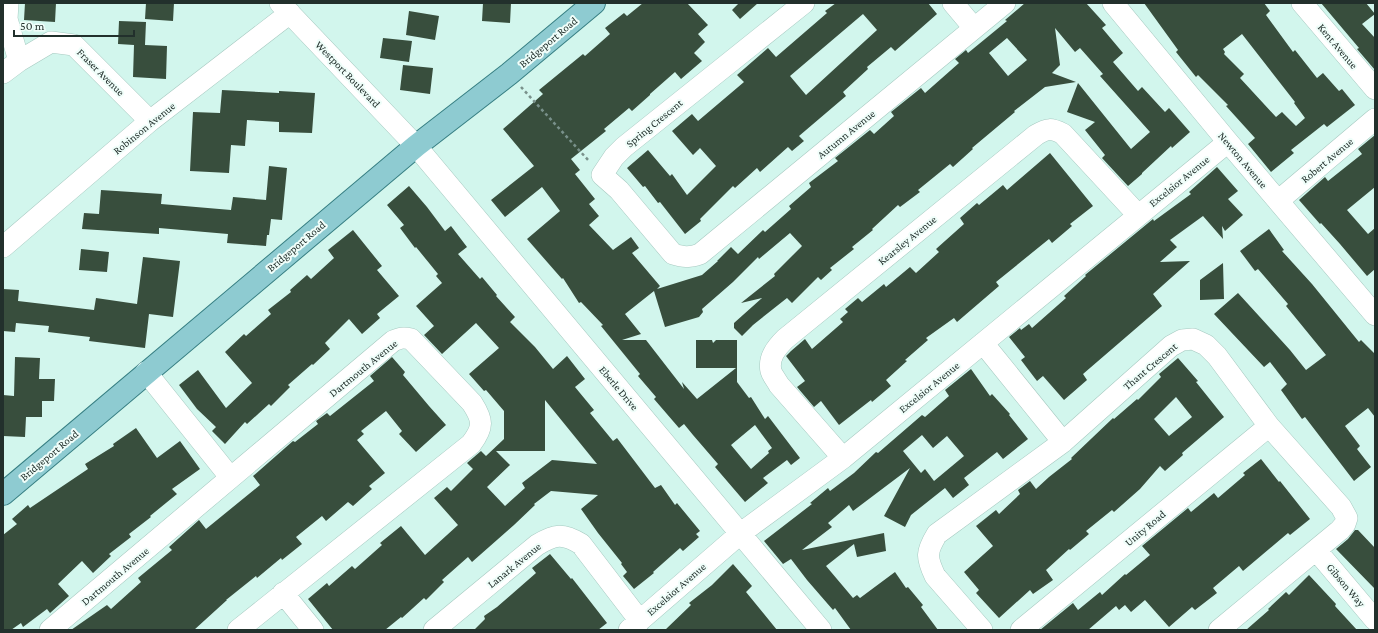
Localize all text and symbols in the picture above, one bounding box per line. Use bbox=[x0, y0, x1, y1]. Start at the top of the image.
scale bar bbox=[14, 12, 134, 38]
street label: Bridgeport Road bbox=[517, 14, 580, 70]
text: 50 m bbox=[20, 19, 45, 33]
street label: Kent Avenue bbox=[1316, 21, 1360, 71]
street label: Westport Boulevard bbox=[312, 38, 383, 111]
street label: Fraser Avenue bbox=[75, 46, 127, 98]
street label: Spring Crescent bbox=[623, 96, 686, 150]
street label: Robinson Avenue bbox=[111, 99, 177, 157]
street label: Autumn Avenue bbox=[815, 107, 877, 161]
street label: Newton Avenue bbox=[1216, 130, 1270, 191]
street label: Robert Avenue bbox=[1299, 135, 1355, 185]
street label: Excelsior Avenue bbox=[1146, 153, 1212, 209]
street label: Kearsley Avenue bbox=[875, 213, 939, 268]
street label: Bridgeport Road bbox=[265, 218, 328, 274]
street label: Dartmouth Avenue bbox=[327, 337, 400, 399]
street label: Thant Crescent bbox=[1121, 340, 1180, 392]
street label: Excelsior Avenue bbox=[896, 359, 962, 415]
street label: Eberle Drive bbox=[597, 363, 641, 413]
street label: Bridgeport Road bbox=[18, 427, 81, 483]
street label: Unity Road bbox=[1122, 508, 1168, 549]
street label: Lanark Avenue bbox=[485, 540, 543, 590]
street label: Dartmouth Avenue bbox=[79, 544, 151, 608]
street label: Excelsior Avenue bbox=[644, 560, 708, 618]
street label: Gibson Way bbox=[1324, 561, 1368, 610]

